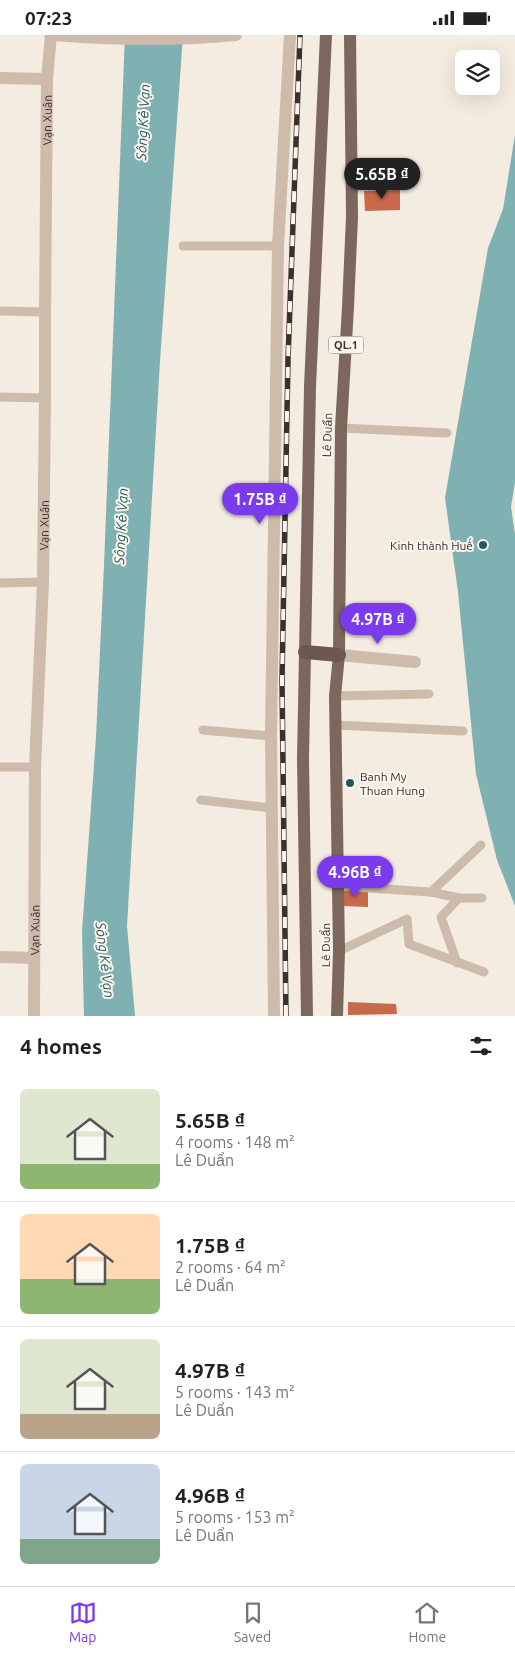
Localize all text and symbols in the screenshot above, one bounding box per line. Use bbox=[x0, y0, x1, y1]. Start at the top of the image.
text: 07:23 bbox=[25, 7, 73, 29]
map controls bbox=[455, 50, 500, 95]
button: layers bbox=[455, 50, 500, 95]
water label: Sông Kẻ Vạn bbox=[133, 83, 153, 162]
street label: Vạn Xuân bbox=[40, 95, 54, 145]
pin: 5.65B ₫ bbox=[336, 157, 428, 200]
text: 5.65B ₫ bbox=[355, 165, 409, 183]
road number: QL.1 bbox=[328, 337, 364, 353]
street label: Lê Duẩn bbox=[320, 413, 334, 457]
pin: 1.75B ₫ bbox=[214, 483, 306, 525]
water label: Sông Kẻ Vạn bbox=[111, 487, 131, 566]
text: 1.75B ₫ bbox=[233, 490, 287, 508]
street label: Vạn Xuân bbox=[37, 500, 51, 550]
place label: Kinh thành Huế bbox=[390, 538, 473, 552]
marker: Kinh thành Huế bbox=[477, 539, 489, 551]
pin: 4.97B ₫ bbox=[332, 603, 424, 645]
text: 4.97B ₫ bbox=[351, 610, 405, 628]
place label: Banh My Thuan Hung bbox=[360, 770, 425, 797]
marker: Banh My Thuan Hung bbox=[344, 777, 356, 789]
pin: 4.96B ₫ bbox=[309, 855, 401, 898]
text: 4.96B ₫ bbox=[328, 863, 382, 881]
street label: Vạn Xuân bbox=[28, 905, 42, 955]
water label: Sông Kẻ Vạn bbox=[92, 920, 118, 999]
street label: Lê Duẩn bbox=[319, 923, 332, 967]
icon: filters bbox=[467, 1032, 495, 1060]
text: 4 homes bbox=[20, 1034, 102, 1058]
text: 5.65B ₫ bbox=[175, 1108, 245, 1132]
icon: home bbox=[60, 1109, 120, 1169]
text: 4 rooms · 148 m² bbox=[175, 1133, 295, 1151]
text: Lê Duẩn bbox=[175, 1151, 234, 1169]
text: 1.75B ₫ bbox=[175, 1233, 245, 1257]
icon: home bbox=[60, 1234, 120, 1294]
text: 2 rooms · 64 m² bbox=[175, 1258, 286, 1276]
text: Lê Duẩn bbox=[175, 1276, 234, 1294]
text: 4.97B ₫ bbox=[175, 1358, 245, 1382]
icon: home bbox=[60, 1359, 120, 1419]
text: 5 rooms · 143 m² bbox=[175, 1383, 295, 1401]
text: Lê Duẩn bbox=[175, 1401, 234, 1419]
text: 4.96B ₫ bbox=[175, 1483, 245, 1507]
icon: home bbox=[60, 1484, 120, 1544]
text: 5 rooms · 153 m² bbox=[175, 1508, 295, 1526]
text: Lê Duẩn bbox=[175, 1526, 234, 1544]
tab: Map bbox=[69, 1599, 97, 1645]
tab: Saved bbox=[234, 1599, 271, 1645]
tab: Home bbox=[409, 1599, 446, 1645]

